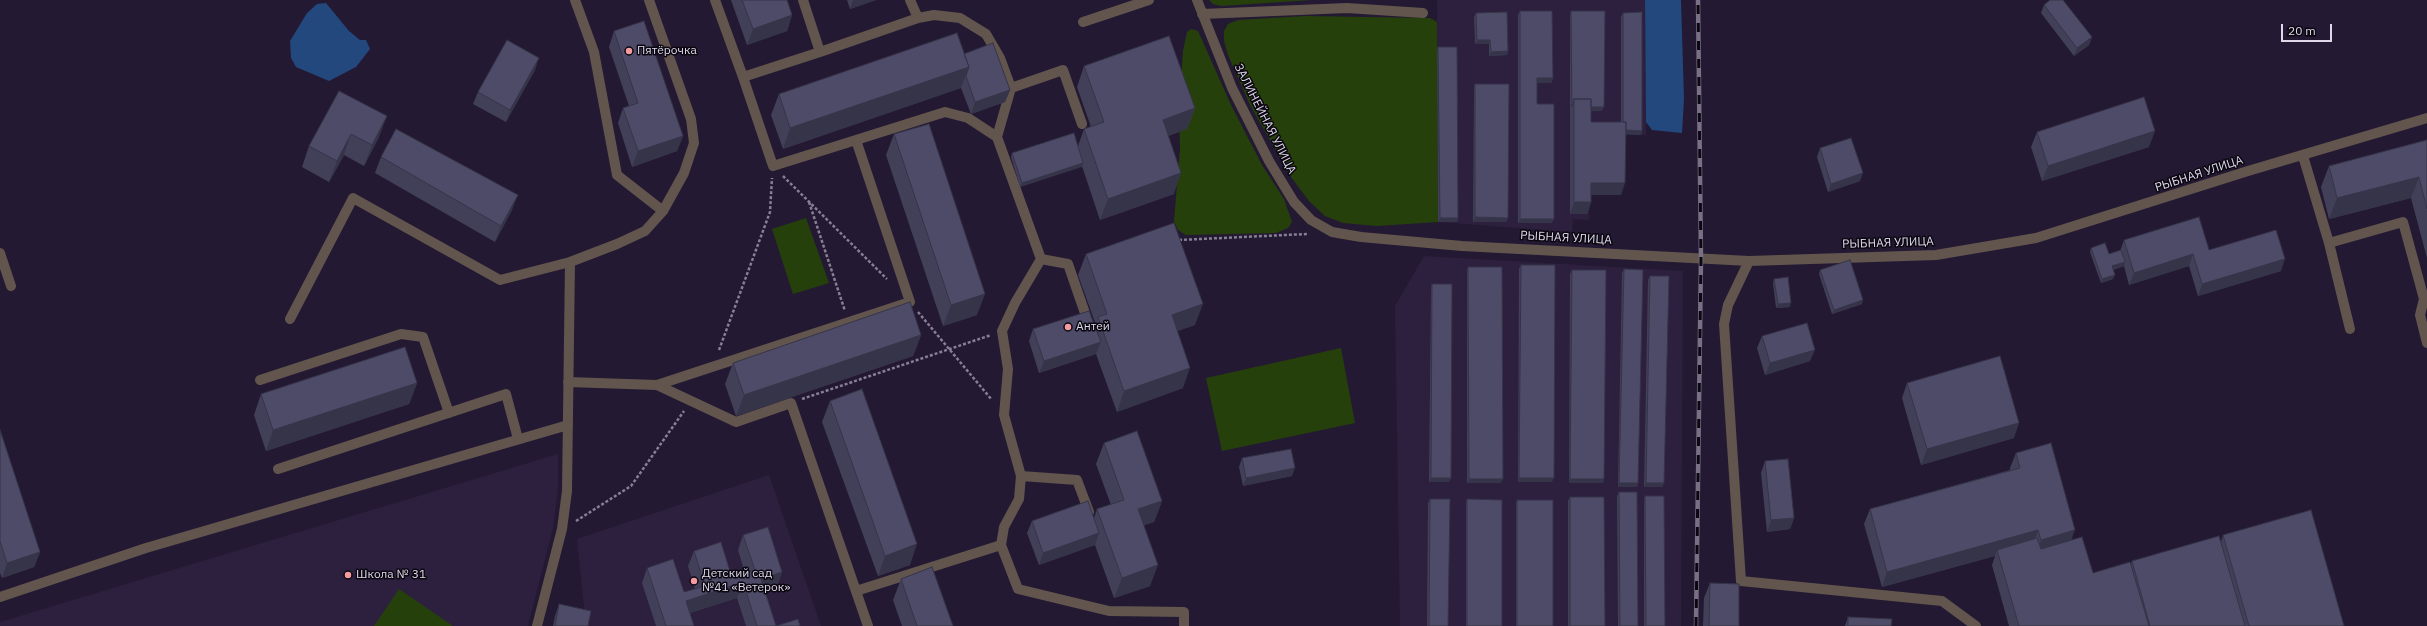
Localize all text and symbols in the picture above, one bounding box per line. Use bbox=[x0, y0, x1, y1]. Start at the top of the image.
scale bar bbox=[2283, 16, 2334, 42]
text: 20 m bbox=[2288, 23, 2316, 38]
place label: Пятёрочка bbox=[637, 44, 697, 58]
marker: Пятёрочка bbox=[624, 46, 634, 56]
street label: ЗАЛИНЕЙНАЯ УЛИЦА bbox=[1231, 61, 1299, 177]
street label: РЫБНАЯ УЛИЦА bbox=[2153, 153, 2245, 195]
street label: РЫБНАЯ УЛИЦА bbox=[1520, 228, 1612, 248]
street label: РЫБНАЯ УЛИЦА bbox=[1842, 234, 1934, 252]
place label: Антей bbox=[1076, 320, 1110, 334]
marker: Антей bbox=[1063, 322, 1073, 332]
place label: Детский сад №41 «Ветерок» bbox=[702, 567, 791, 595]
place label: Школа № 31 bbox=[356, 568, 426, 582]
marker: Школа № 31 bbox=[343, 570, 353, 580]
marker: Детский сад №41 «Ветерок» bbox=[689, 576, 699, 586]

